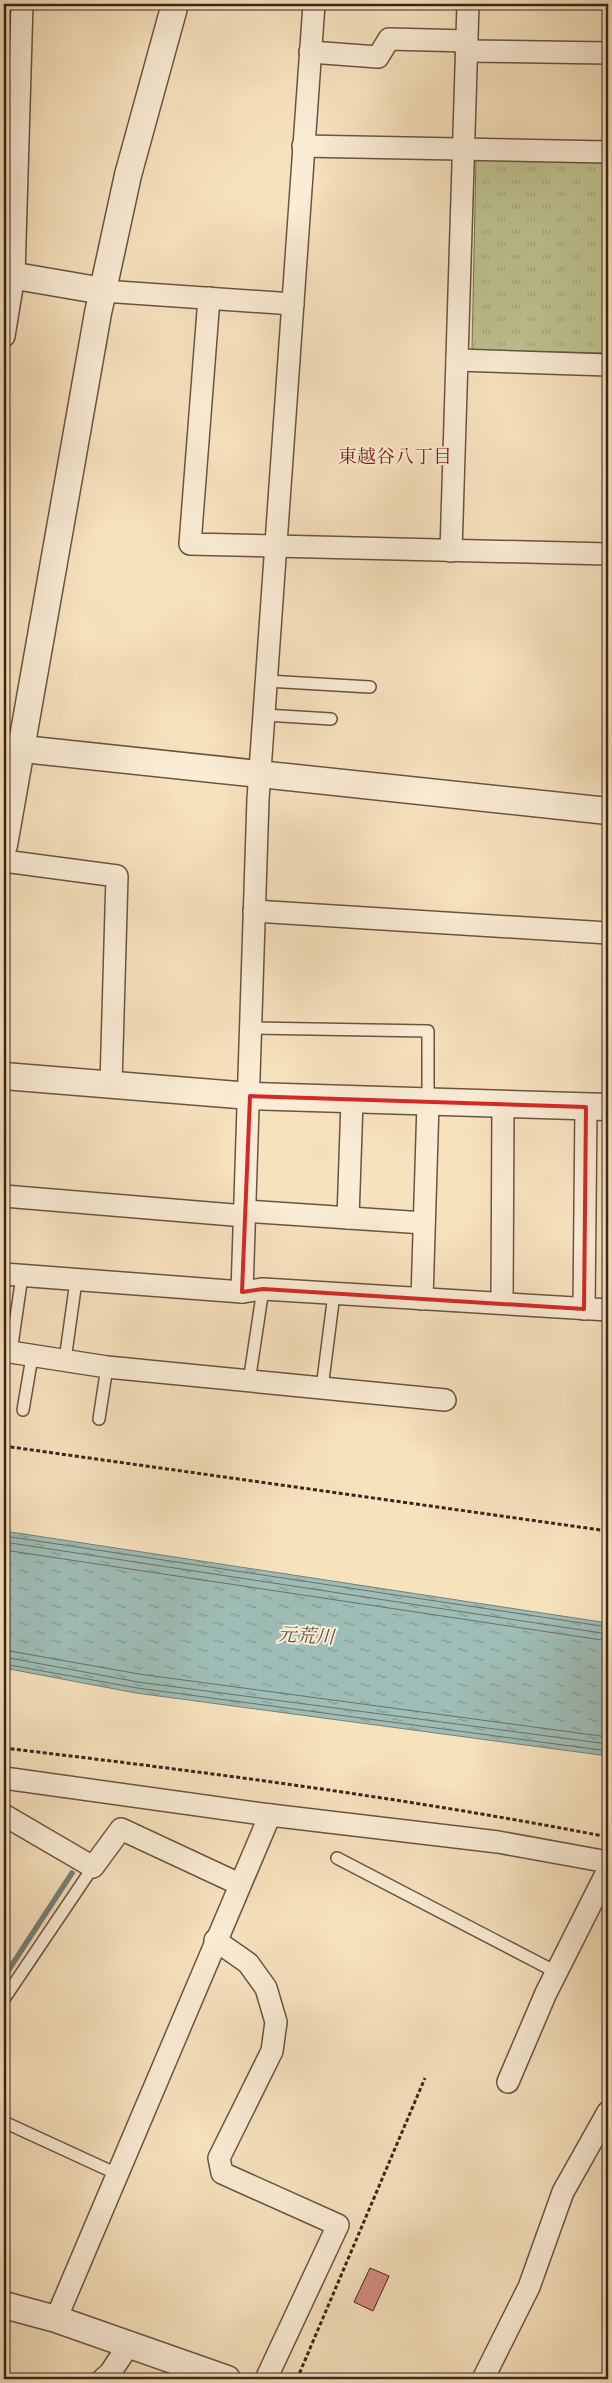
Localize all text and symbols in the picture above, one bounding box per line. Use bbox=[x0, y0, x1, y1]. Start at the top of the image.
district label: 東越谷八丁目 bbox=[338, 446, 452, 470]
water label: 元荒川 bbox=[277, 1624, 337, 1651]

